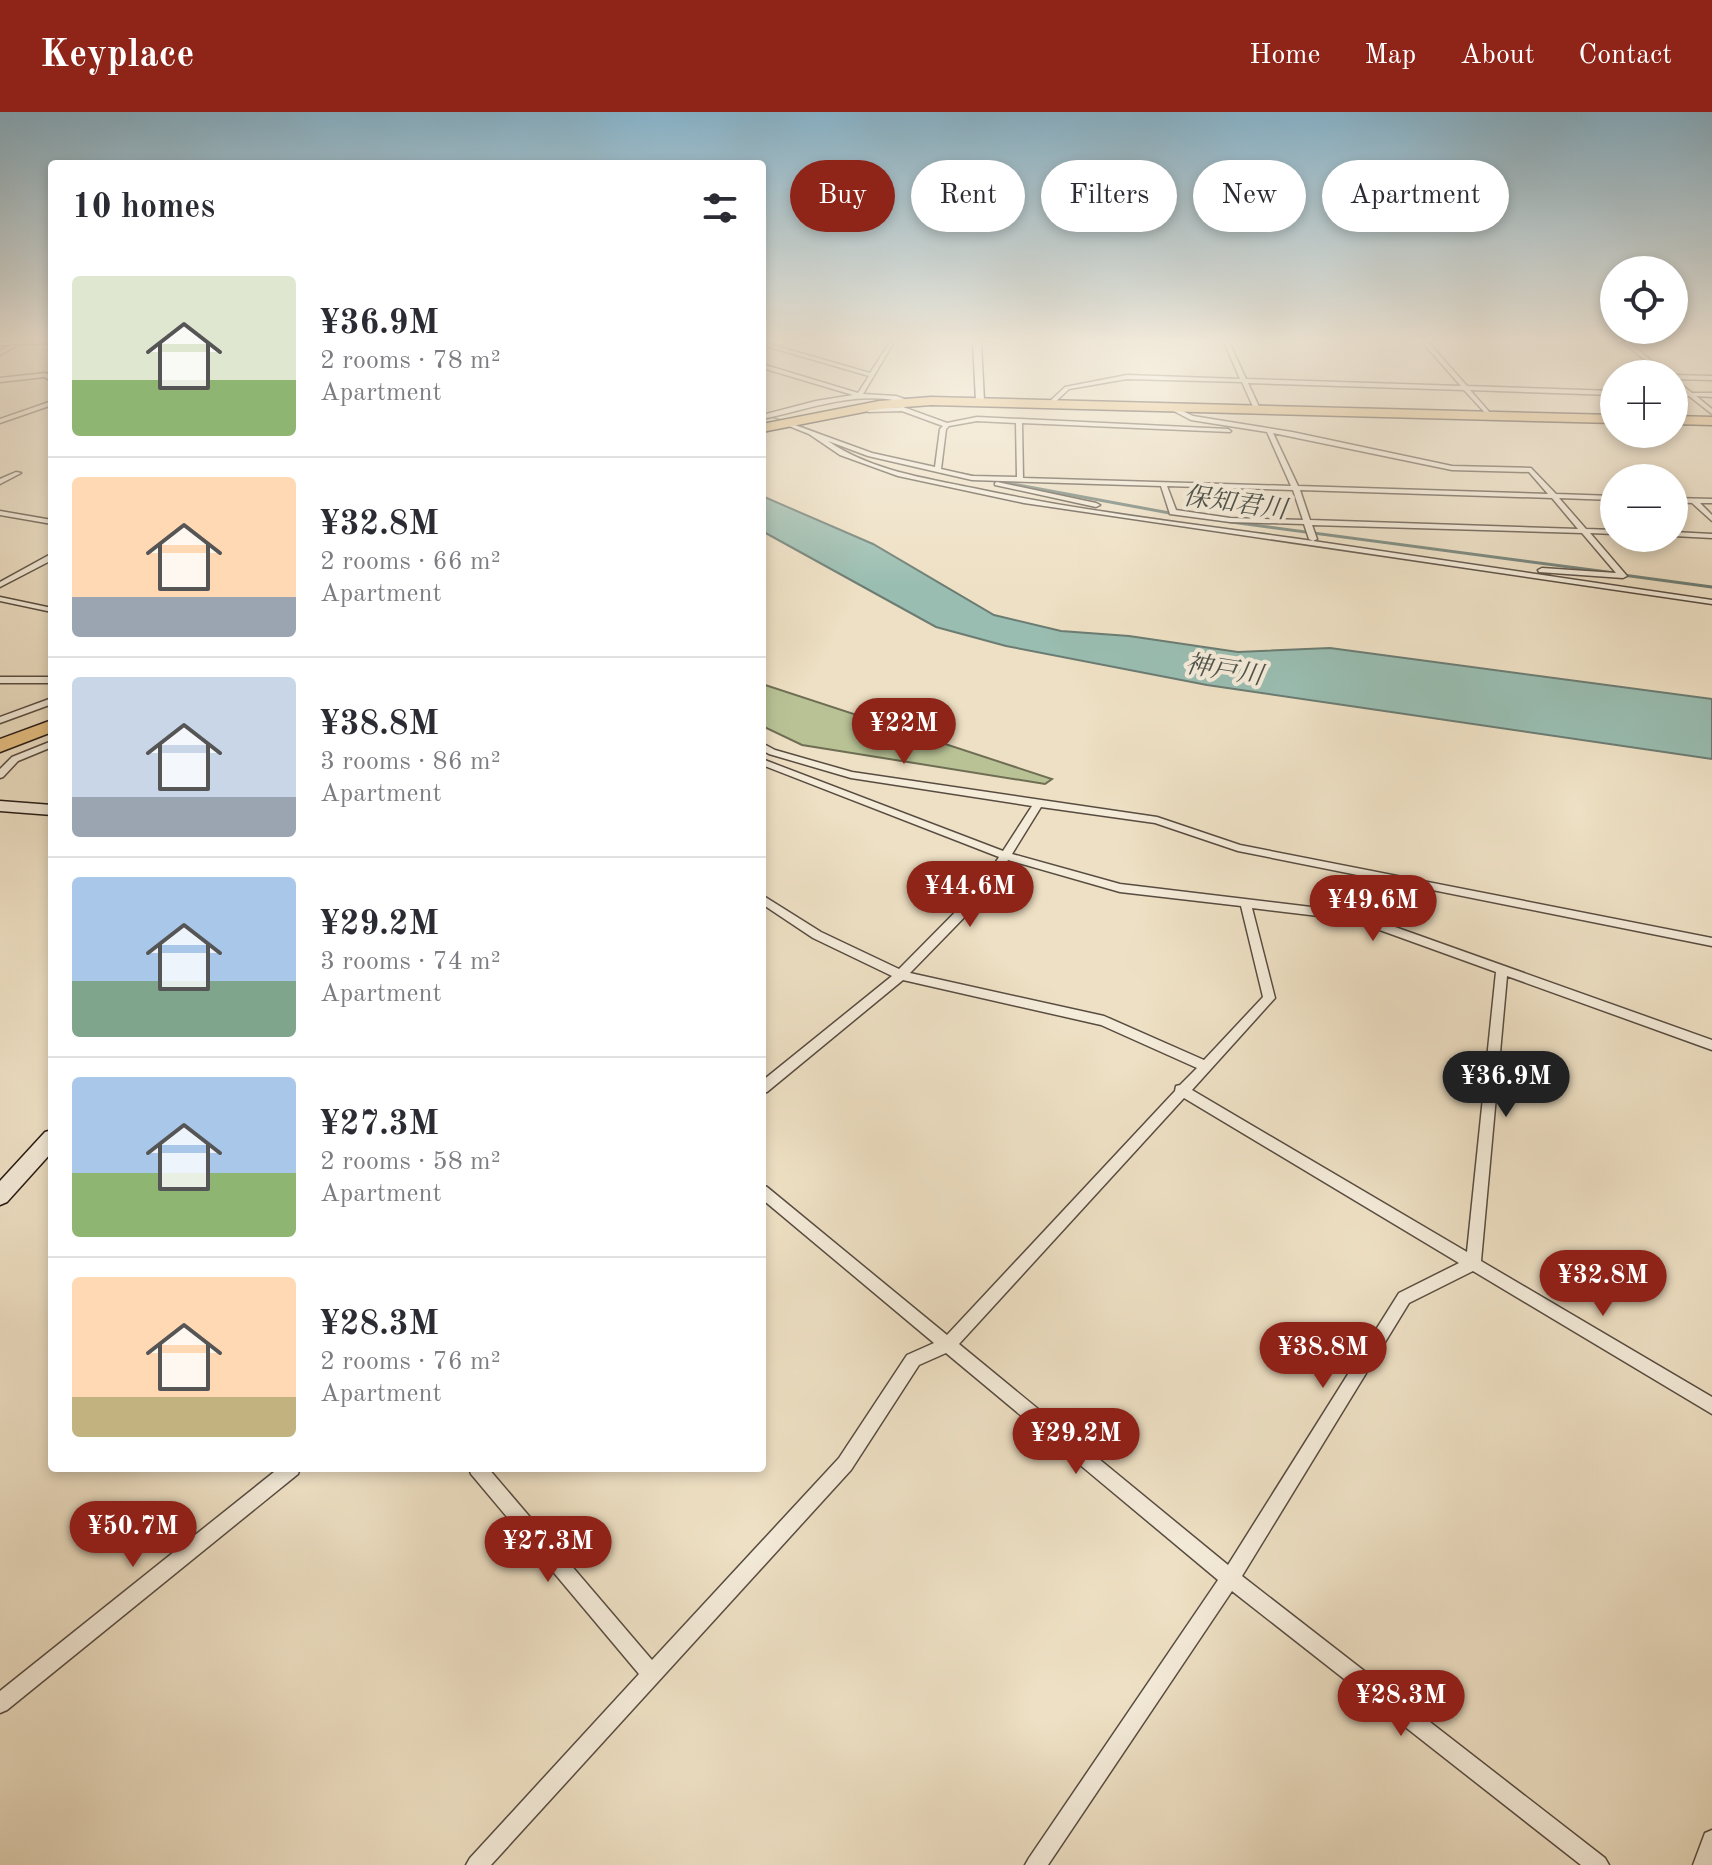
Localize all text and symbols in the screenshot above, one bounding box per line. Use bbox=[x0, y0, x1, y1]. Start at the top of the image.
text: Keyplace bbox=[40, 37, 195, 75]
text: Home bbox=[1249, 42, 1320, 70]
text: Map bbox=[1364, 42, 1416, 70]
text: About bbox=[1460, 42, 1535, 70]
text: Contact bbox=[1579, 42, 1672, 70]
chip: Buy bbox=[790, 160, 895, 232]
chip: Rent bbox=[911, 160, 1025, 232]
chip: Filters bbox=[1041, 160, 1177, 232]
chip: New bbox=[1193, 160, 1306, 232]
chip: Apartment bbox=[1322, 160, 1509, 232]
icon: filters bbox=[698, 186, 742, 230]
text: 10 homes bbox=[72, 191, 215, 225]
map controls bbox=[1600, 256, 1688, 552]
button: locate bbox=[1600, 256, 1688, 344]
text: ¥36.9M bbox=[320, 307, 439, 341]
icon: home bbox=[136, 308, 232, 404]
text: 2 rooms · 78 m² bbox=[320, 348, 501, 374]
button: + bbox=[1600, 360, 1688, 448]
text: Apartment bbox=[320, 380, 442, 406]
button: − bbox=[1600, 464, 1688, 552]
water label: 保知君川 bbox=[1182, 482, 1292, 525]
text: ¥32.8M bbox=[320, 508, 439, 542]
icon: home bbox=[136, 509, 232, 605]
text: 2 rooms · 66 m² bbox=[320, 549, 501, 575]
text: Apartment bbox=[320, 581, 442, 607]
water label: 神戸川 bbox=[1183, 650, 1268, 690]
pin: ¥22M bbox=[857, 698, 951, 766]
text: ¥38.8M bbox=[320, 708, 439, 742]
icon: home bbox=[136, 709, 232, 805]
text: ¥22M bbox=[870, 711, 938, 737]
text: 3 rooms · 86 m² bbox=[320, 749, 501, 775]
text: Apartment bbox=[320, 781, 442, 807]
pin: ¥44.6M bbox=[905, 861, 1035, 929]
text: ¥44.6M bbox=[925, 874, 1015, 900]
pin: ¥49.6M bbox=[1308, 875, 1438, 943]
text: ¥49.6M bbox=[1328, 888, 1418, 914]
text: ¥29.2M bbox=[320, 908, 439, 942]
icon: home bbox=[136, 909, 232, 1005]
text: 3 rooms · 74 m² bbox=[320, 949, 501, 975]
text: Apartment bbox=[320, 981, 442, 1007]
pin: ¥36.9M bbox=[1441, 1051, 1571, 1119]
text: ¥36.9M bbox=[1461, 1064, 1551, 1090]
text: ¥27.3M bbox=[320, 1108, 439, 1142]
icon: home bbox=[136, 1109, 232, 1205]
text: 2 rooms · 58 m² bbox=[320, 1149, 501, 1175]
text: Apartment bbox=[320, 1181, 442, 1207]
pin: ¥32.8M bbox=[1538, 1250, 1668, 1318]
text: ¥32.8M bbox=[1558, 1263, 1648, 1289]
text: ¥28.3M bbox=[320, 1308, 439, 1342]
icon: home bbox=[136, 1309, 232, 1405]
pin: ¥38.8M bbox=[1258, 1322, 1388, 1390]
text: ¥38.8M bbox=[1278, 1335, 1368, 1361]
text: 2 rooms · 76 m² bbox=[320, 1349, 501, 1375]
text: Apartment bbox=[320, 1381, 442, 1407]
pin: ¥29.2M bbox=[1011, 1408, 1141, 1476]
text: ¥29.2M bbox=[1031, 1421, 1121, 1447]
pin: ¥50.7M bbox=[68, 1501, 198, 1569]
text: ¥50.7M bbox=[88, 1514, 178, 1540]
pin: ¥27.3M bbox=[483, 1516, 613, 1584]
text: ¥27.3M bbox=[503, 1529, 593, 1555]
pin: ¥28.3M bbox=[1336, 1670, 1466, 1738]
text: ¥28.3M bbox=[1356, 1683, 1446, 1709]

